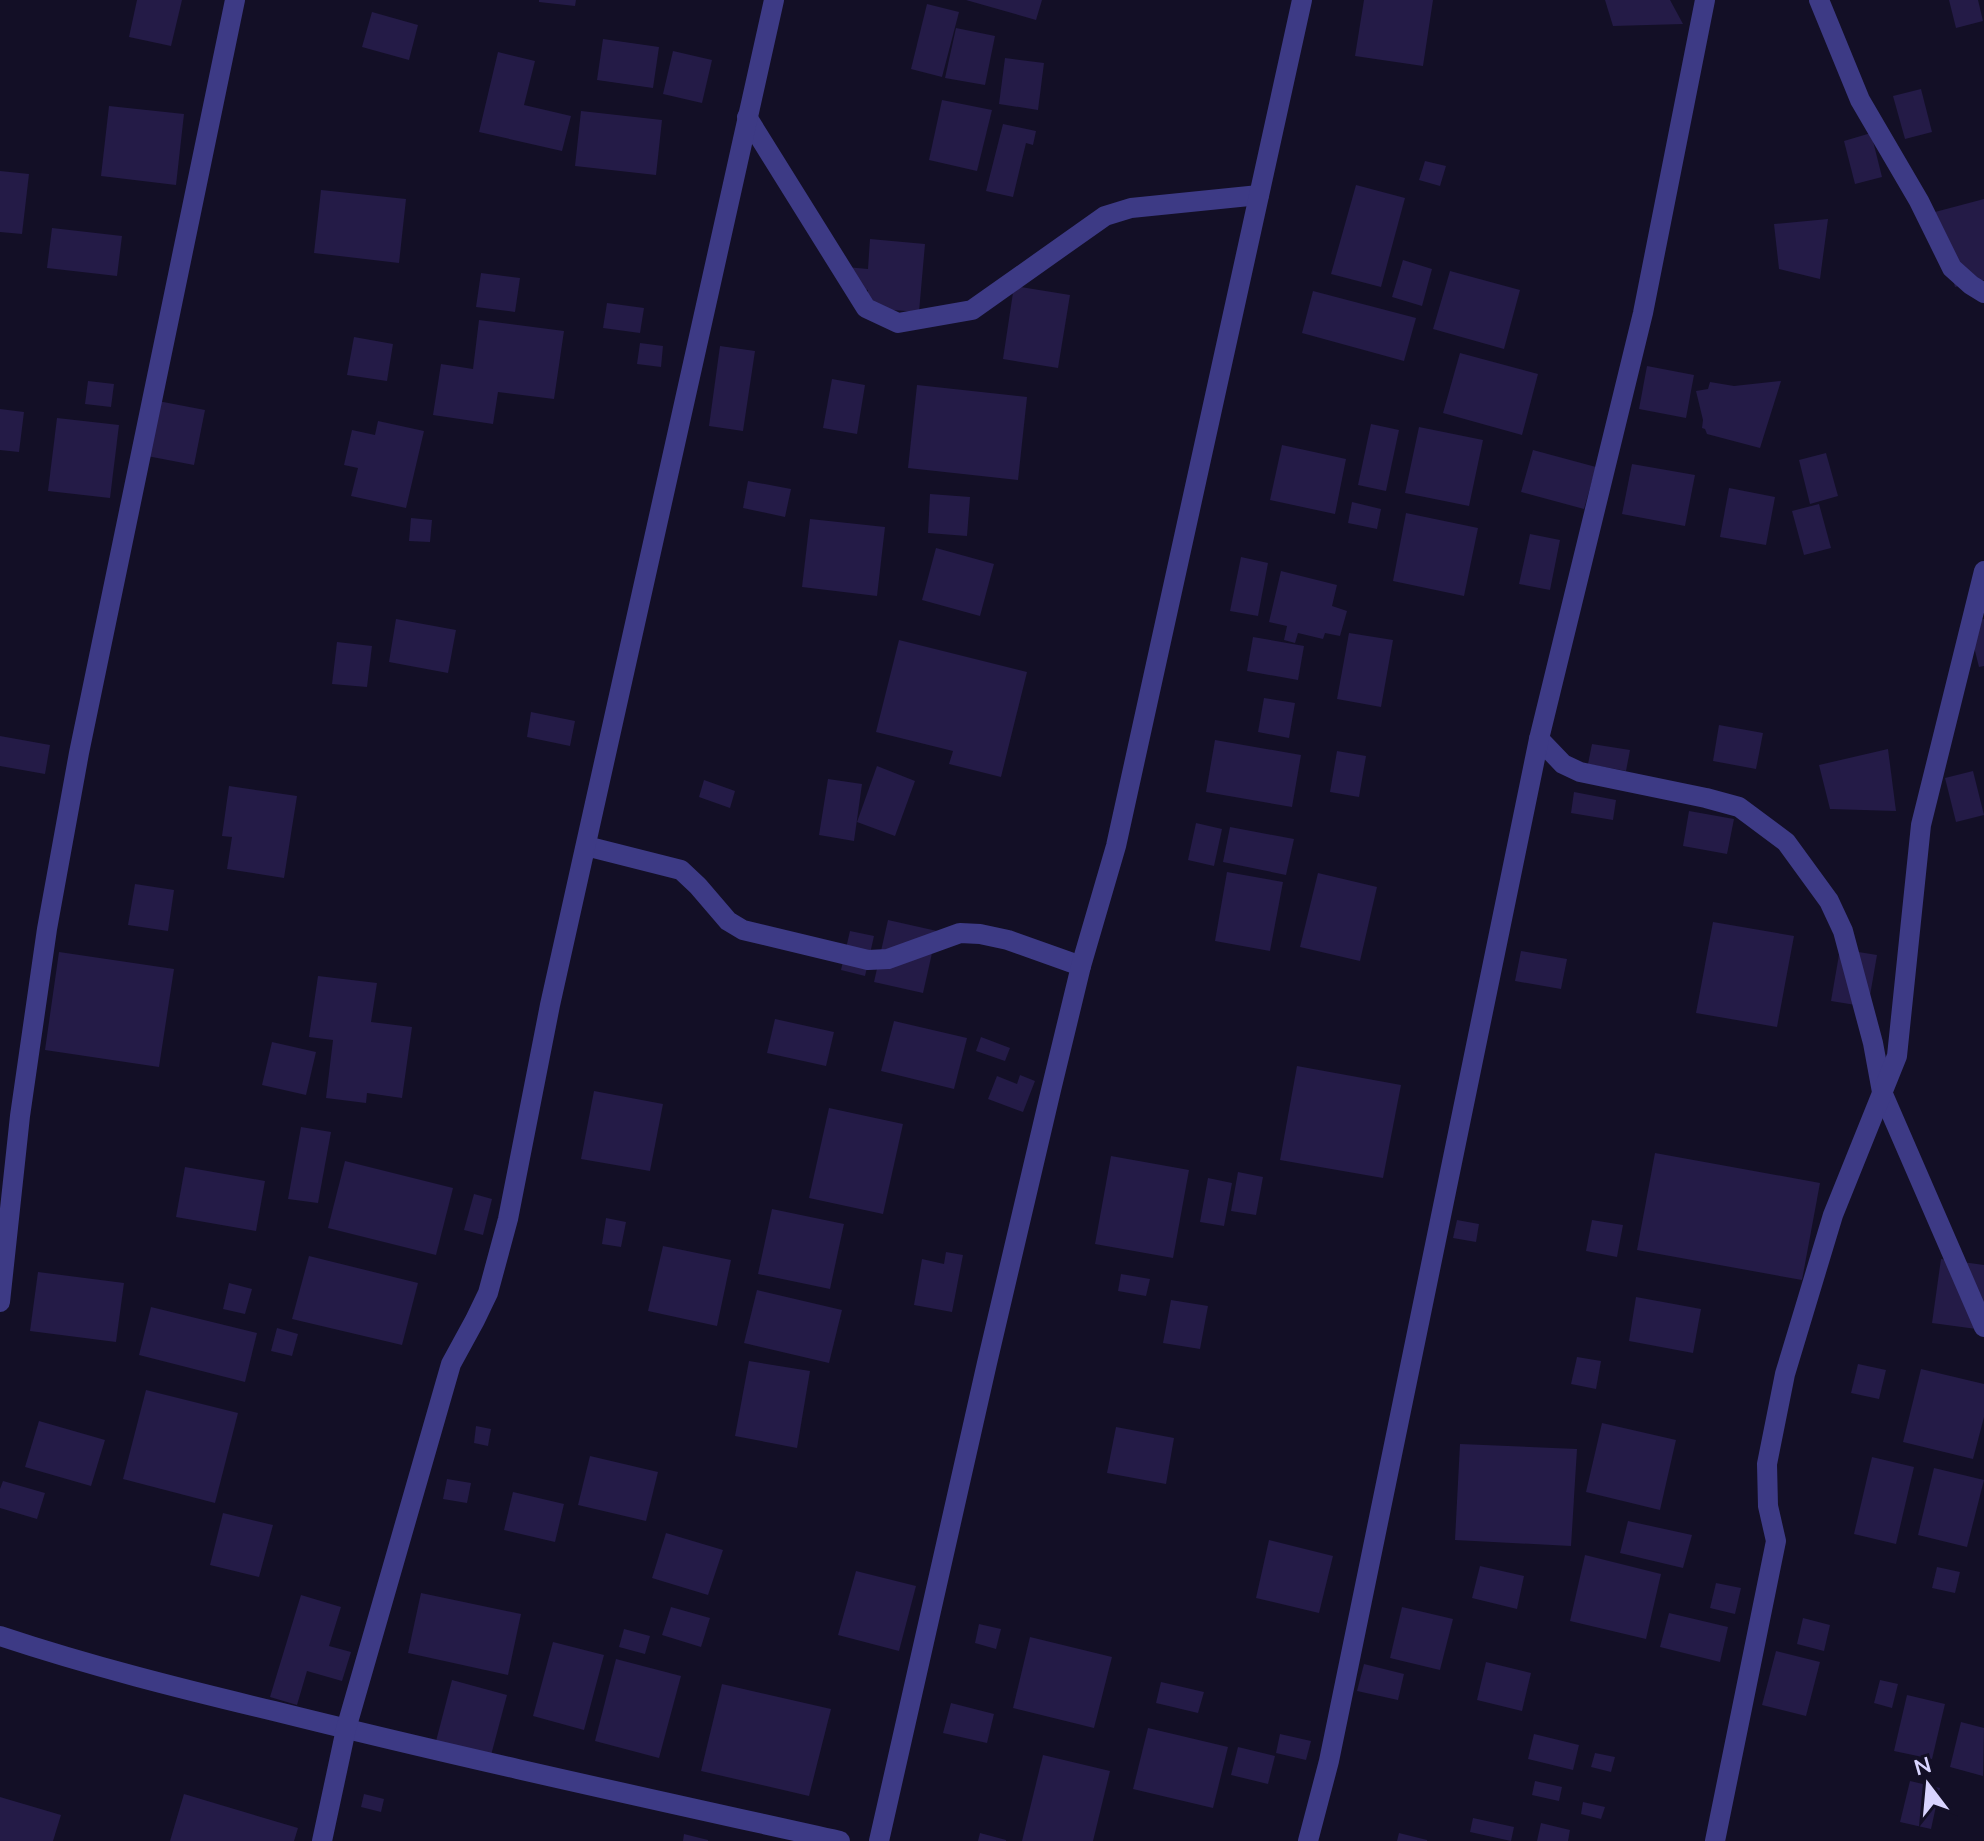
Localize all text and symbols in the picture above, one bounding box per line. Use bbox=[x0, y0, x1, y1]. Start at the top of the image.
north arrow bbox=[1888, 1745, 1968, 1825]
text: N bbox=[1911, 1750, 1934, 1782]

